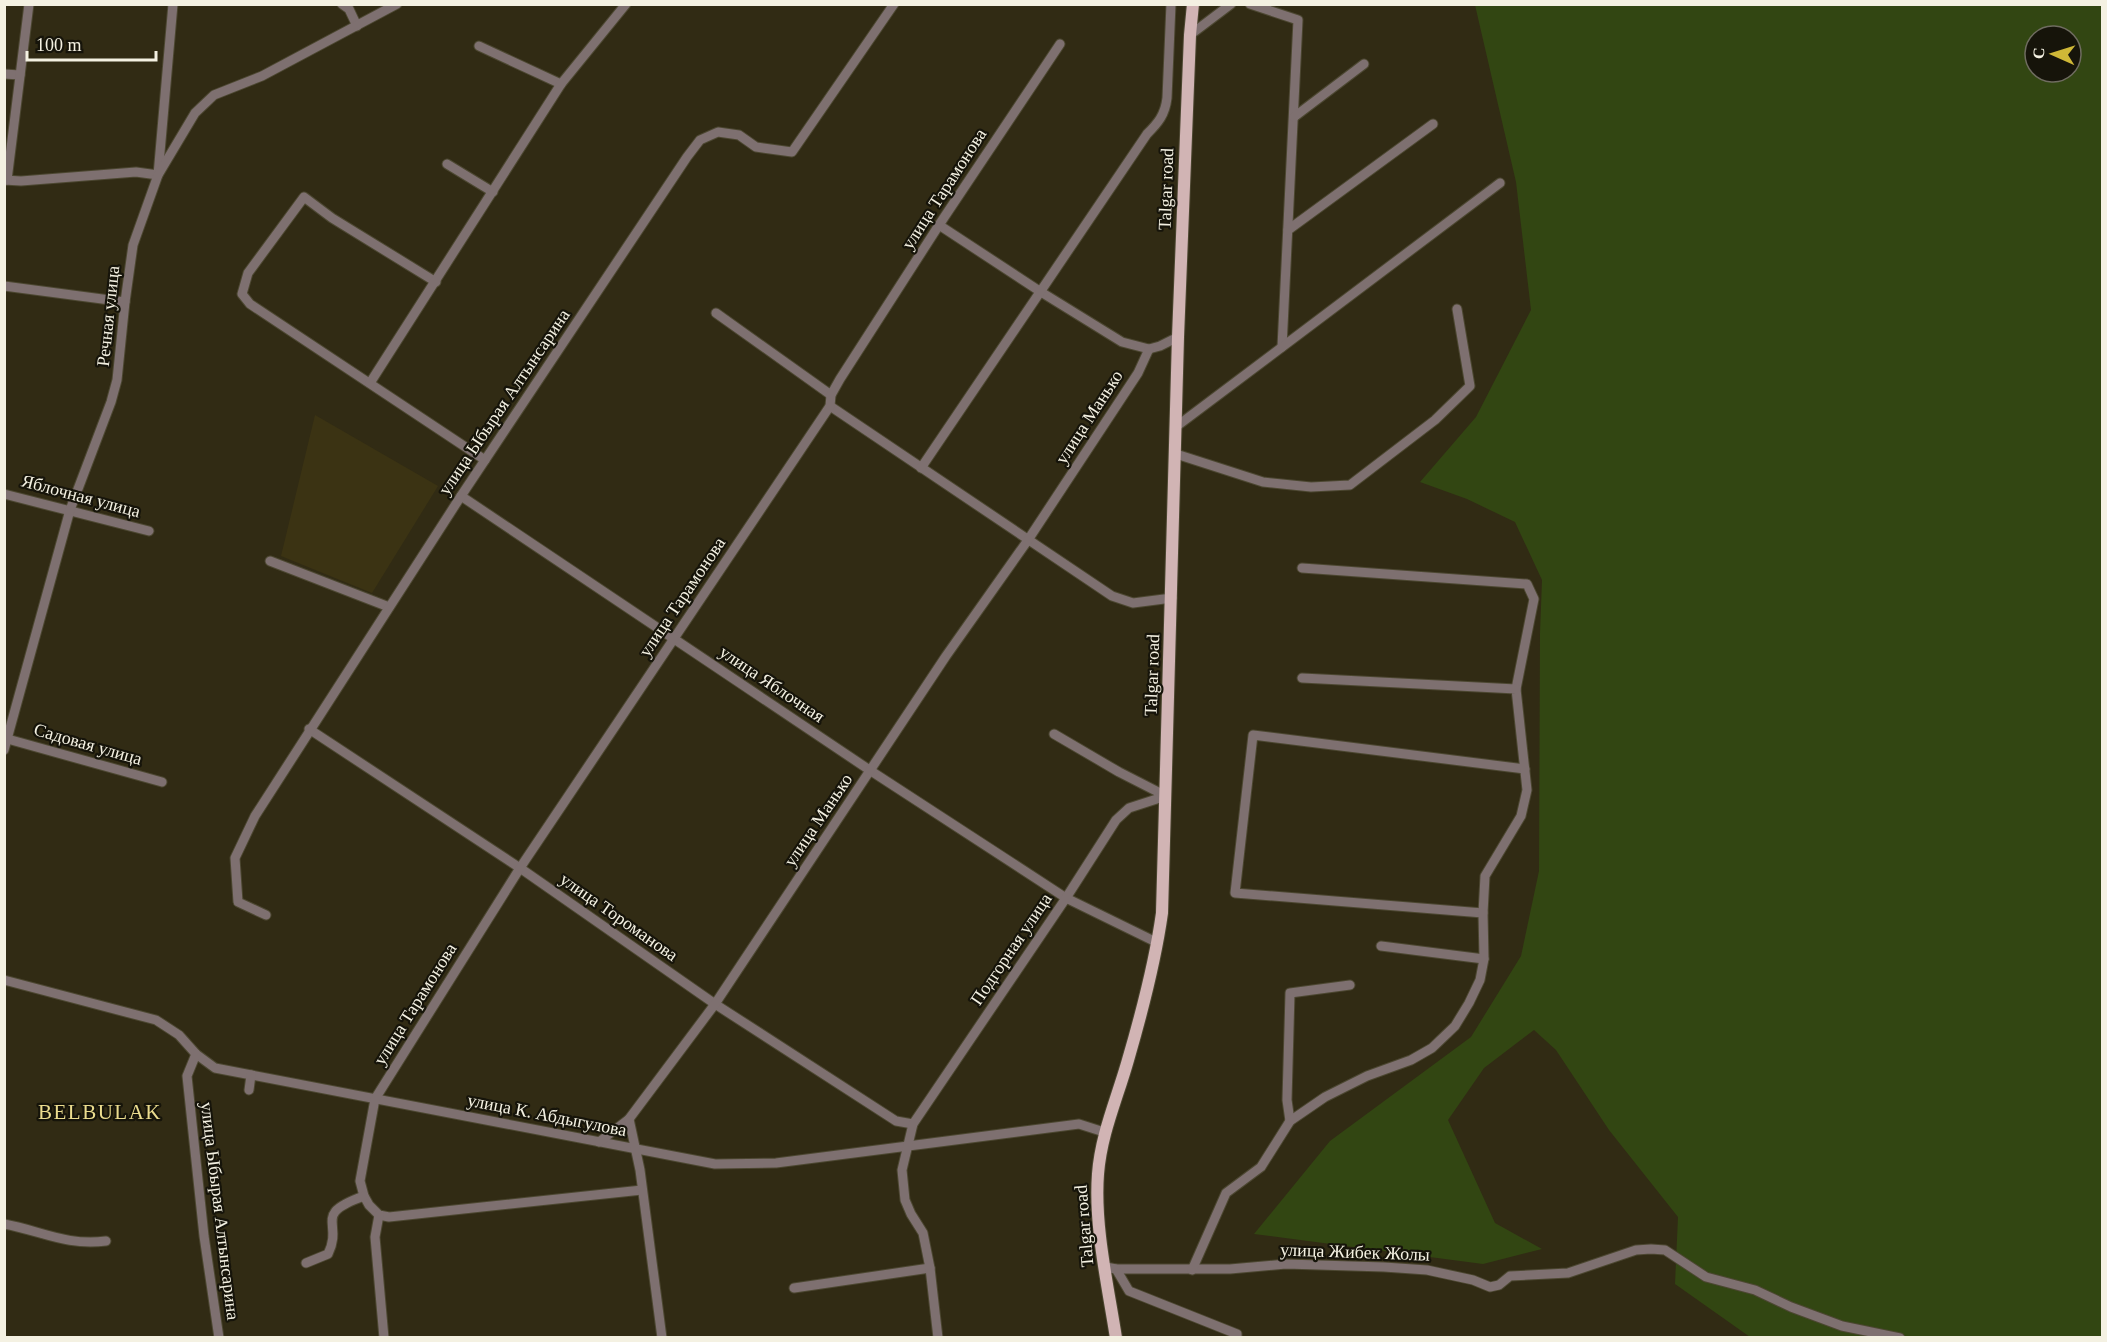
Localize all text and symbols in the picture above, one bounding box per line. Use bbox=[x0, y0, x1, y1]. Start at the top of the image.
scale bar bbox=[27, 24, 156, 62]
north arrow bbox=[2023, 24, 2083, 84]
text: 100 m bbox=[36, 35, 82, 55]
text: С bbox=[2030, 47, 2047, 59]
street label: улица Тарамонова bbox=[898, 125, 990, 253]
street label: Talgar road bbox=[1155, 148, 1177, 230]
street label: Речная улица bbox=[93, 265, 123, 367]
street label: улица Ыбырая Алтынсарина bbox=[434, 305, 574, 499]
street label: улица Манько bbox=[1051, 366, 1127, 468]
street label: Яблочная улица bbox=[19, 471, 143, 521]
street label: улица Тарамонова bbox=[635, 533, 729, 661]
street label: Talgar road bbox=[1141, 634, 1163, 716]
street label: улица Яблочная bbox=[716, 642, 828, 726]
street label: Садовая улица bbox=[32, 719, 144, 769]
street label: улица Манько bbox=[780, 770, 856, 870]
street label: улица Тороманова bbox=[556, 869, 682, 965]
street label: Подгорная улица bbox=[966, 889, 1056, 1009]
street label: улица Тарамонова bbox=[369, 939, 461, 1069]
street label: улица К. Абдыгулова bbox=[466, 1090, 628, 1140]
district label: BELBULAK bbox=[38, 1100, 162, 1124]
street label: улица Ыбырая Алтынсарина bbox=[197, 1101, 243, 1321]
street label: Talgar road bbox=[1070, 1184, 1098, 1268]
street label: улица Жибек Жолы bbox=[1280, 1239, 1430, 1265]

